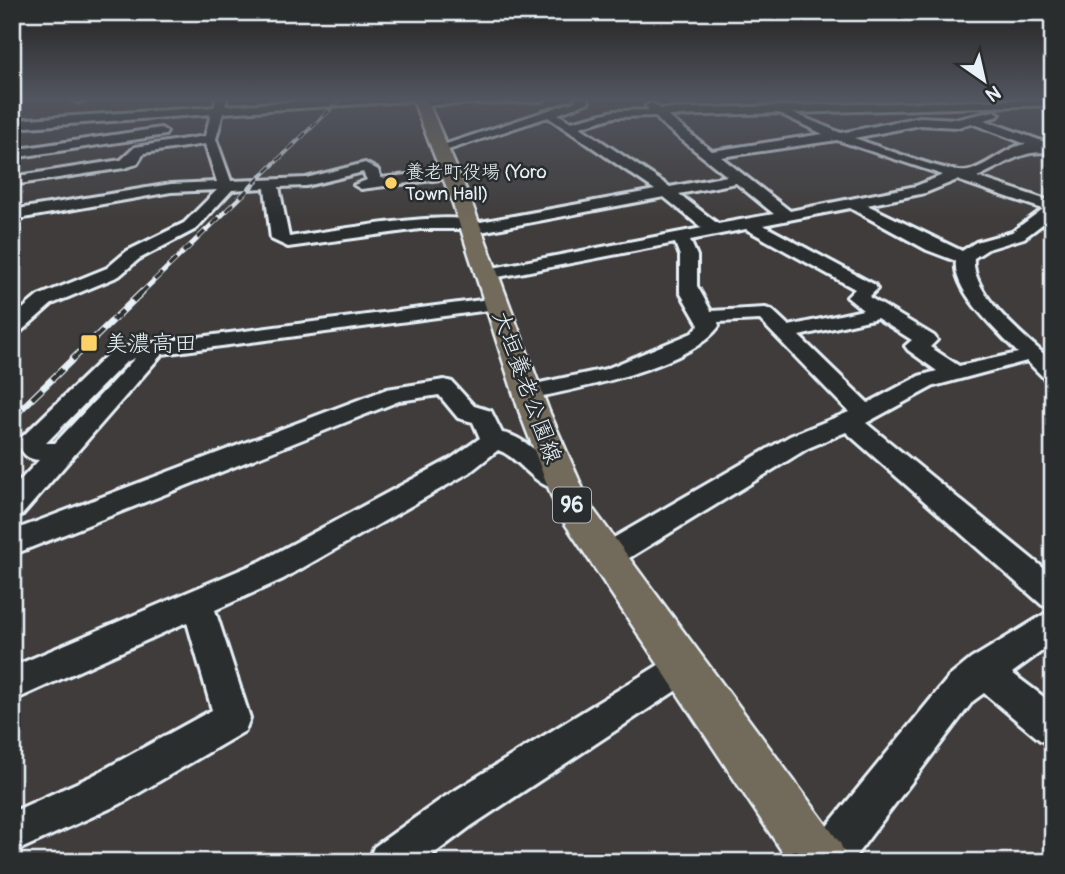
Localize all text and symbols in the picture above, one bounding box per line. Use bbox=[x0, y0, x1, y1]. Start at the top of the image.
north arrow bbox=[950, 46, 1020, 116]
text: N bbox=[981, 80, 1005, 107]
place label: 養老町役場 (Yoro Town Hall) bbox=[405, 160, 547, 206]
marker: 養老町役場 (Yoro Town Hall) bbox=[383, 175, 399, 191]
street label: 大垣養老公園線 bbox=[486, 306, 568, 468]
place label: 美濃高田 bbox=[105, 329, 197, 358]
marker: 美濃高田 bbox=[79, 333, 99, 353]
road number: 96 bbox=[553, 488, 591, 522]

